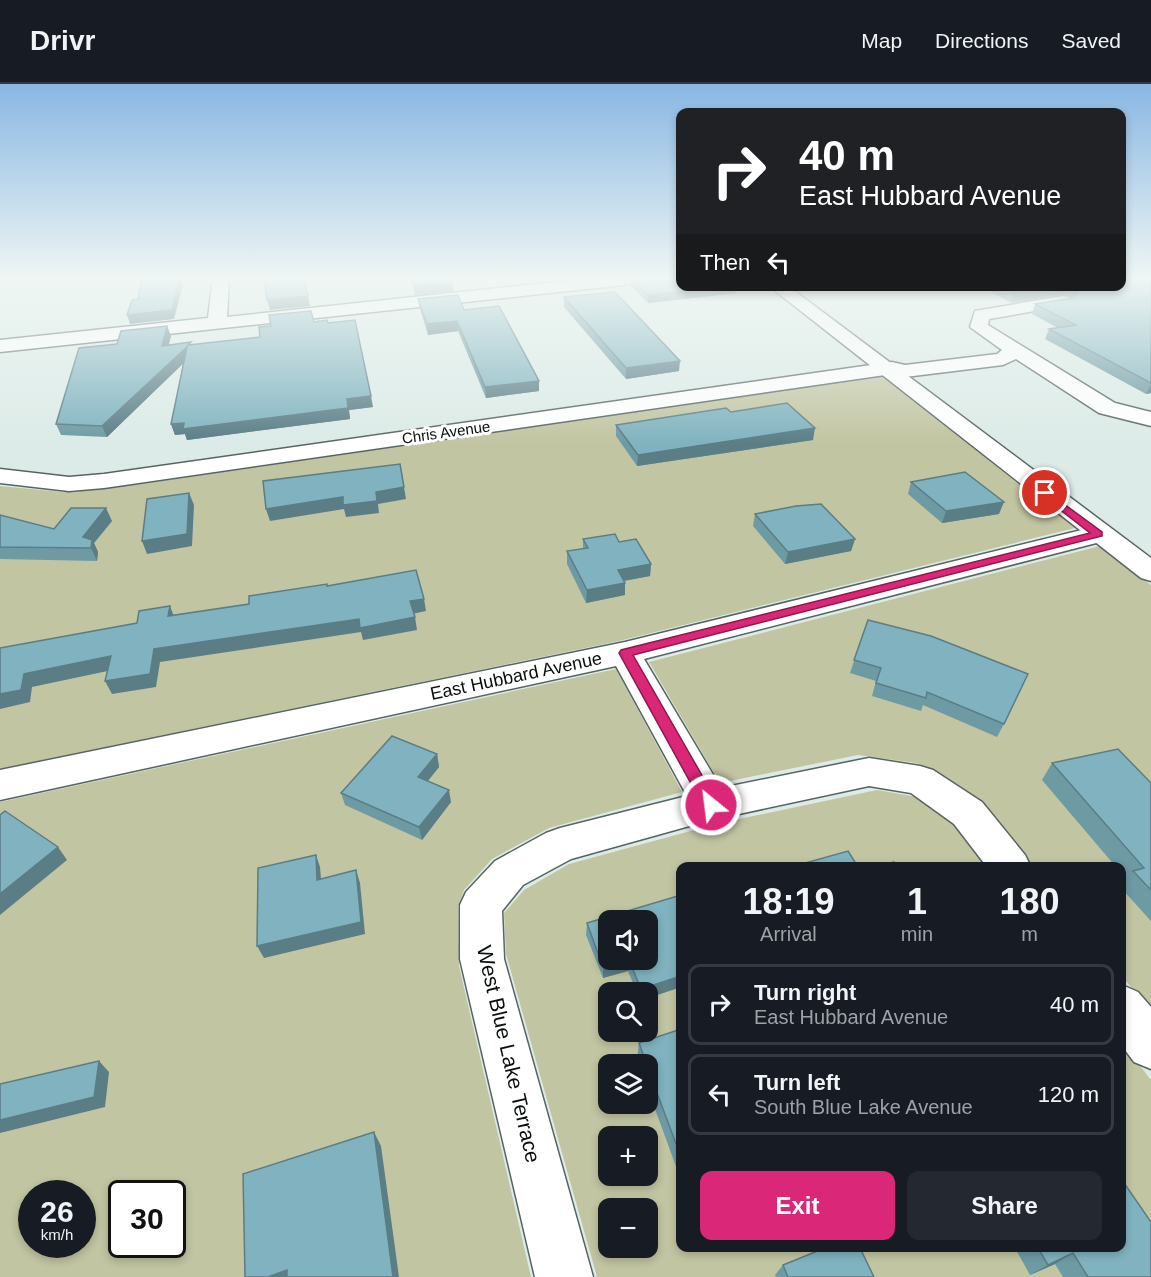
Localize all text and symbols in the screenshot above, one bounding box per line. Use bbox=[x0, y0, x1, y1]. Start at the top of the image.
text: Drivr bbox=[30, 25, 95, 56]
text: Map bbox=[861, 29, 902, 52]
text: Directions bbox=[935, 29, 1028, 52]
text: Saved bbox=[1061, 29, 1121, 52]
icon: right bbox=[700, 132, 778, 210]
text: 40 m bbox=[799, 132, 895, 179]
text: East Hubbard Avenue bbox=[799, 181, 1061, 211]
icon: left bbox=[762, 246, 795, 279]
text: Then bbox=[700, 250, 750, 275]
street label: Chris Avenue bbox=[401, 417, 491, 447]
pin bbox=[1019, 467, 1070, 518]
icon: arrive bbox=[1028, 476, 1061, 509]
street label: East Hubbard Avenue bbox=[428, 648, 604, 704]
position arrow bbox=[679, 773, 743, 837]
text: 18:19 bbox=[742, 881, 834, 922]
text: 1 bbox=[907, 881, 927, 922]
text: 180 bbox=[999, 881, 1060, 922]
map controls bbox=[598, 910, 658, 1258]
button: sound bbox=[598, 910, 658, 970]
text: Arrival bbox=[760, 923, 817, 945]
text: min bbox=[901, 923, 933, 945]
text: m bbox=[1021, 923, 1038, 945]
street label: West Blue Lake Terrace bbox=[473, 943, 545, 1165]
text: Turn right bbox=[754, 980, 856, 1005]
button: search bbox=[598, 982, 658, 1042]
icon: right bbox=[703, 988, 736, 1021]
text: 40 m bbox=[1050, 992, 1099, 1017]
text: East Hubbard Avenue bbox=[754, 1006, 948, 1028]
button: layers bbox=[598, 1054, 658, 1114]
text: Turn left bbox=[754, 1070, 840, 1095]
icon: left bbox=[703, 1078, 736, 1111]
text: 120 m bbox=[1038, 1082, 1099, 1107]
text: South Blue Lake Avenue bbox=[754, 1096, 973, 1118]
button: + bbox=[598, 1126, 658, 1186]
button: Exit bbox=[700, 1171, 895, 1240]
button: Share bbox=[907, 1171, 1102, 1240]
speed limit sign: 30 bbox=[108, 1180, 186, 1258]
text: 26 bbox=[40, 1195, 74, 1228]
button: − bbox=[598, 1198, 658, 1258]
text: km/h bbox=[41, 1226, 73, 1243]

